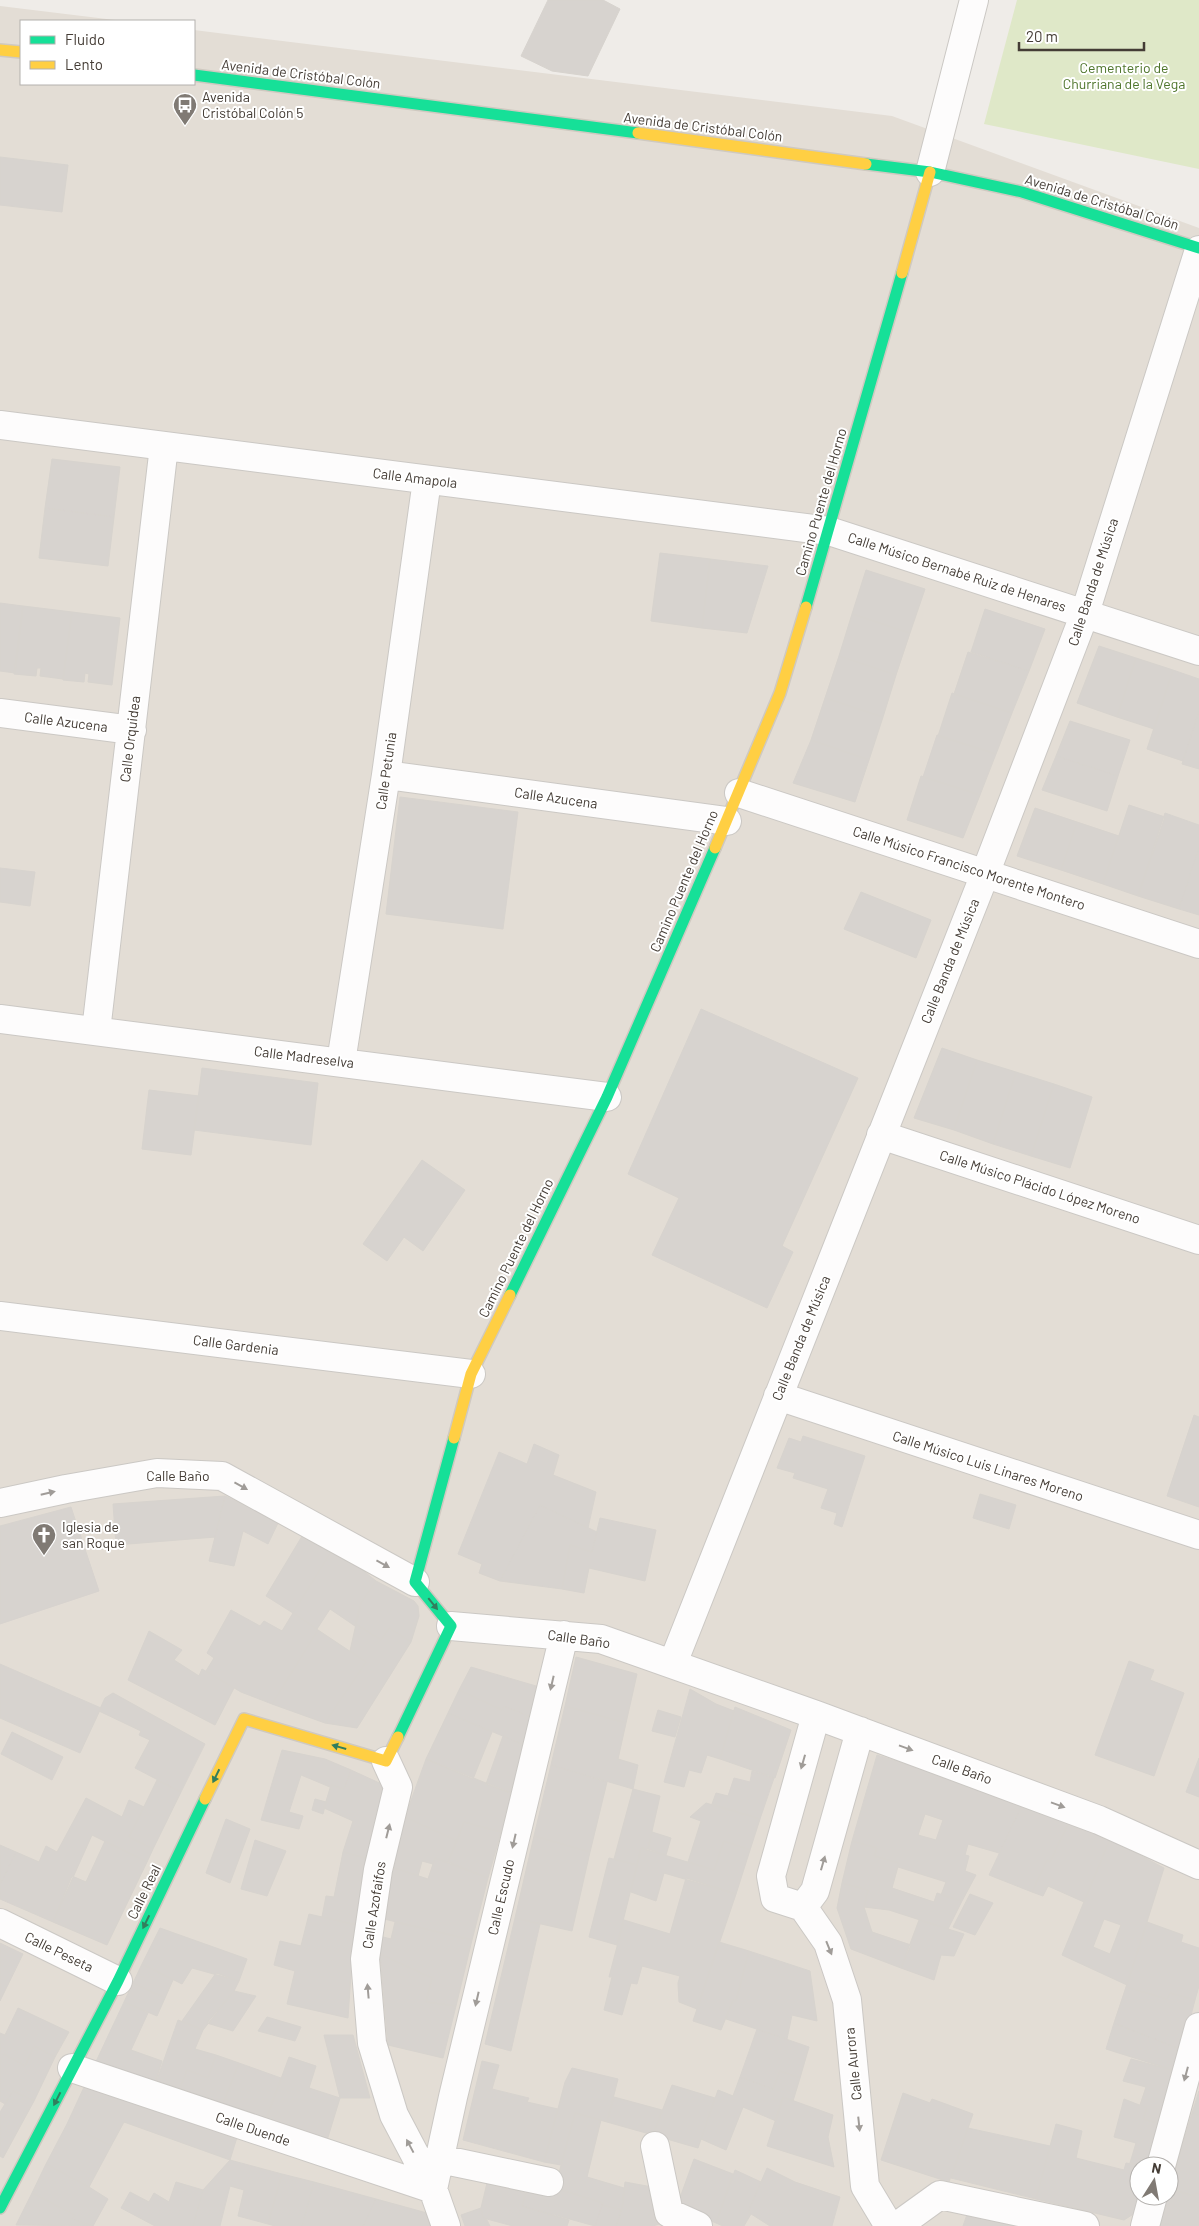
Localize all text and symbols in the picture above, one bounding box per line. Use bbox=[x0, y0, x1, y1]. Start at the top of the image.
legend bbox=[20, 20, 195, 85]
scale bar bbox=[1019, 20, 1144, 52]
text: 20 m bbox=[1026, 27, 1058, 45]
text: Fluido bbox=[65, 30, 105, 48]
text: Lento bbox=[65, 55, 103, 73]
street label: Avenida de Cristóbal Colón bbox=[221, 55, 382, 92]
park label: Cementerio de Churriana de la Vega bbox=[1063, 59, 1185, 92]
place label: Avenida Cristóbal Colón 5 bbox=[202, 88, 303, 121]
bus stop icon: Avenida Cristóbal Colón 5 bbox=[172, 92, 198, 126]
street label: Avenida de Cristóbal Colón bbox=[623, 108, 784, 145]
street label: Avenida de Cristóbal Colón bbox=[1023, 170, 1181, 233]
street label: Camino Puente del Horno bbox=[791, 426, 850, 578]
street label: Calle Amapola bbox=[372, 464, 458, 491]
street label: Calle Banda de Música bbox=[1064, 516, 1121, 648]
street label: Calle Músico Bernabé Ruiz de Henares bbox=[846, 528, 1069, 615]
street label: Calle Orquidea bbox=[116, 695, 143, 783]
street label: Calle Azucena bbox=[23, 708, 109, 735]
street label: Calle Petunia bbox=[372, 731, 399, 811]
street label: Calle Azucena bbox=[513, 783, 599, 812]
street label: Camino Puente del Horno bbox=[646, 807, 721, 954]
street label: Calle Músico Francisco Morente Montero bbox=[851, 822, 1088, 913]
street label: Calle Banda de Música bbox=[917, 896, 982, 1026]
street label: Calle Madreselva bbox=[253, 1042, 355, 1071]
street label: Calle Músico Plácido López Moreno bbox=[938, 1146, 1143, 1227]
street label: Camino Puente del Horno bbox=[474, 1175, 557, 1320]
street label: Calle Banda de Música bbox=[768, 1273, 833, 1403]
street label: Calle Gardenia bbox=[192, 1331, 280, 1358]
street label: Calle Músico Luis Linares Moreno bbox=[891, 1427, 1086, 1504]
street label: Calle Baño bbox=[146, 1467, 210, 1484]
one-way arrow bbox=[233, 1482, 248, 1490]
one-way arrow bbox=[40, 1489, 55, 1497]
place label: Iglesia de san Roque bbox=[62, 1518, 125, 1551]
church icon: Iglesia de san Roque bbox=[31, 1522, 57, 1556]
one-way arrow bbox=[376, 1560, 390, 1568]
one-way arrow bbox=[428, 1597, 439, 1610]
street label: Calle Baño bbox=[547, 1626, 612, 1651]
one-way arrow bbox=[548, 1675, 556, 1690]
one-way arrow bbox=[332, 1743, 347, 1751]
one-way arrow bbox=[899, 1744, 914, 1752]
street label: Calle Baño bbox=[930, 1750, 995, 1787]
one-way arrow bbox=[799, 1754, 807, 1769]
one-way arrow bbox=[212, 1769, 220, 1783]
one-way arrow bbox=[1051, 1802, 1066, 1809]
one-way arrow bbox=[384, 1824, 392, 1839]
one-way arrow bbox=[510, 1833, 518, 1848]
one-way arrow bbox=[820, 1856, 828, 1871]
street label: Calle Escudo bbox=[484, 1857, 518, 1937]
street label: Calle Azofaifos bbox=[358, 1860, 389, 1950]
street label: Calle Real bbox=[123, 1862, 164, 1922]
one-way arrow bbox=[142, 1915, 150, 1930]
street label: Calle Peseta bbox=[22, 1928, 96, 1975]
one-way arrow bbox=[825, 1941, 833, 1956]
one-way arrow bbox=[363, 1983, 371, 1999]
one-way arrow bbox=[473, 1991, 481, 2006]
street label: Calle Aurora bbox=[840, 2027, 865, 2101]
one-way arrow bbox=[1182, 2067, 1190, 2082]
one-way arrow bbox=[53, 2091, 61, 2106]
street label: Calle Duende bbox=[213, 2108, 293, 2149]
one-way arrow bbox=[855, 2116, 863, 2132]
one-way arrow bbox=[406, 2140, 415, 2153]
north arrow bbox=[1129, 2156, 1179, 2206]
text: N bbox=[1150, 2159, 1163, 2177]

